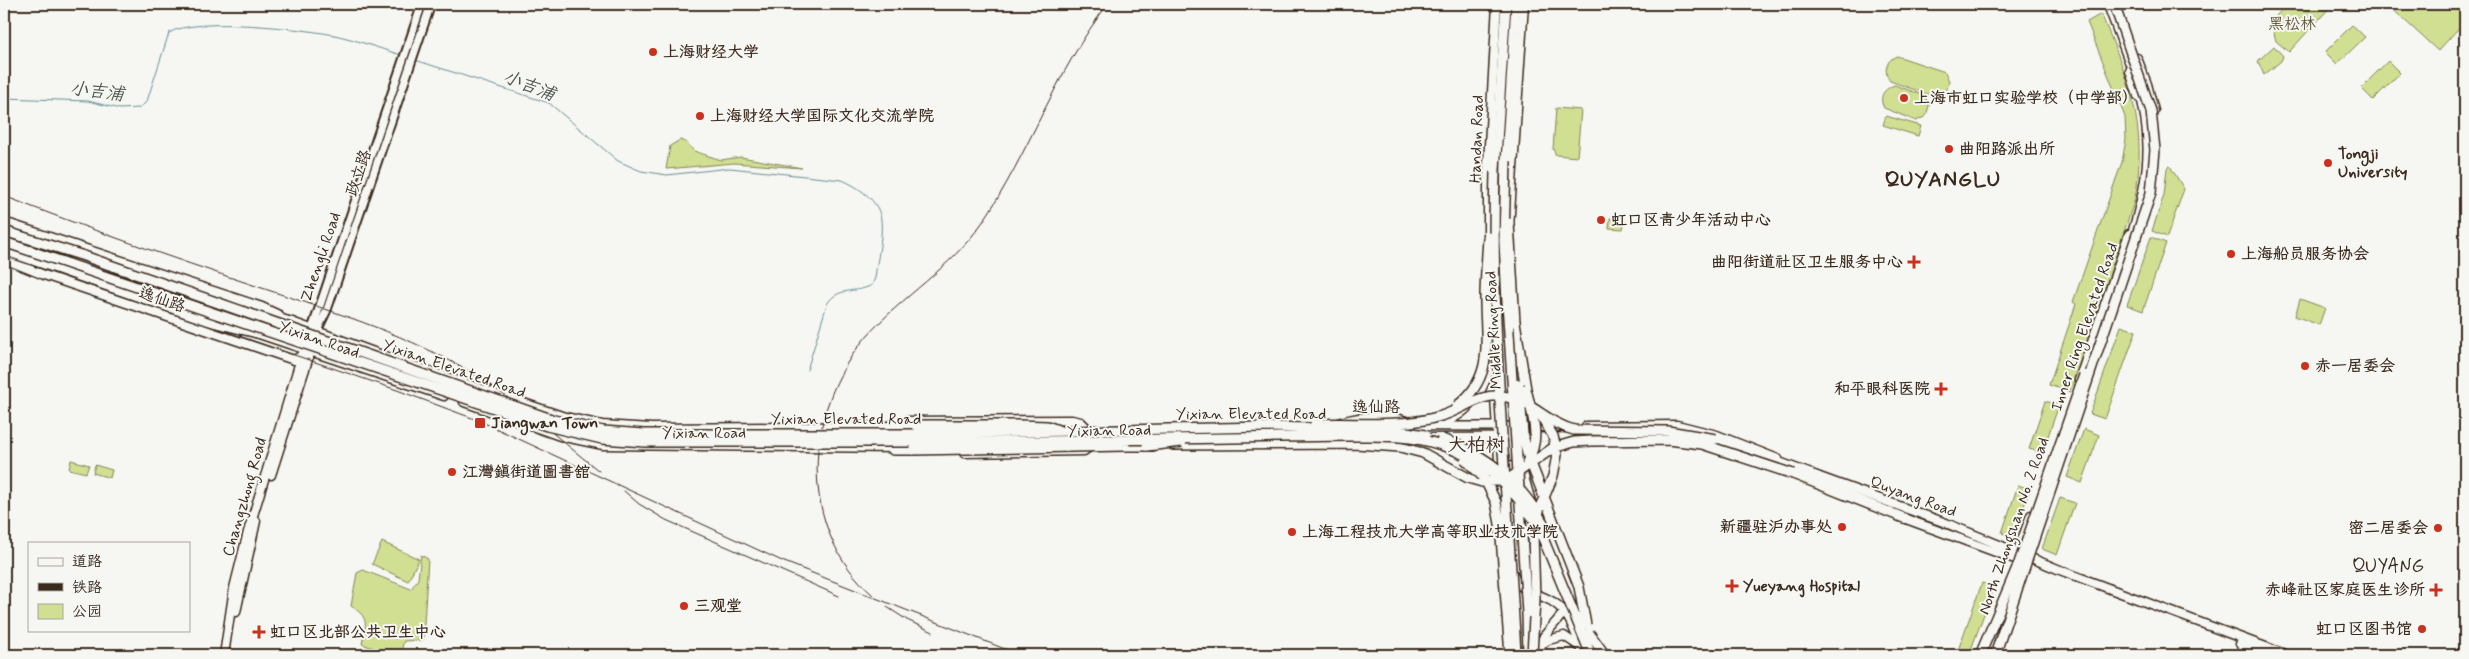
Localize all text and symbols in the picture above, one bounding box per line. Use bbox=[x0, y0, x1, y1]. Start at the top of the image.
park label: 黑松林 bbox=[2268, 14, 2316, 35]
place label: 上海财经大学 bbox=[663, 42, 759, 63]
marker: 上海财经大学 bbox=[647, 46, 659, 58]
water label: 小吉浦 bbox=[499, 65, 560, 108]
water label: 小吉浦 bbox=[69, 77, 127, 107]
place label: 上海市虹口实验学校（中学部） bbox=[1914, 88, 2138, 109]
marker: 上海市虹口实验学校（中学部） bbox=[1898, 92, 1910, 104]
street label: Handan Road bbox=[1465, 95, 1489, 183]
place label: 上海财经大学国际文化交流学院 bbox=[710, 106, 934, 127]
marker: 上海财经大学国际文化交流学院 bbox=[694, 110, 706, 122]
place label: 曲阳路派出所 bbox=[1959, 139, 2055, 160]
marker: 曲阳路派出所 bbox=[1943, 143, 1955, 155]
place label: Tongji University bbox=[2338, 144, 2408, 183]
street label: 政立路 bbox=[341, 147, 377, 199]
marker: Tongji University bbox=[2322, 157, 2334, 169]
district label: QUYANGLU bbox=[1884, 166, 2002, 194]
street label: Zhengli Road bbox=[296, 209, 346, 305]
place label: 虹口区青少年活动中心 bbox=[1611, 210, 1771, 231]
marker: 虹口区青少年活动中心 bbox=[1595, 214, 1607, 226]
street label: Inner Ring Elevated Road bbox=[2046, 240, 2125, 414]
place label: 上海船员服务协会 bbox=[2241, 244, 2369, 265]
marker: 上海船员服务协会 bbox=[2225, 248, 2237, 260]
place label: 曲阳街道社区卫生服务中心 bbox=[1711, 252, 1903, 273]
marker: 曲阳街道社区卫生服务中心 bbox=[1907, 255, 1921, 269]
street label: Middle Ring Road bbox=[1480, 270, 1508, 390]
street label: 逸仙路 bbox=[136, 282, 188, 318]
street label: Yixian Road bbox=[276, 316, 362, 364]
street label: Yixian Elevated Road bbox=[379, 335, 529, 403]
place label: 赤一居委会 bbox=[2315, 356, 2395, 377]
marker: 赤一居委会 bbox=[2299, 360, 2311, 372]
place label: 和平眼科医院 bbox=[1834, 379, 1930, 400]
marker: 和平眼科医院 bbox=[1934, 382, 1948, 396]
street label: 逸仙路 bbox=[1352, 397, 1400, 418]
street label: Yixian Elevated Road bbox=[1176, 404, 1326, 425]
street label: Yixian Elevated Road bbox=[771, 409, 921, 430]
place label: Jiangwan Town bbox=[491, 413, 598, 436]
marker: Jiangwan Town bbox=[473, 416, 487, 430]
street label: Yixian Road bbox=[1067, 420, 1151, 442]
street label: Yixian Road bbox=[662, 423, 746, 444]
district label: 大柏树 bbox=[1447, 433, 1505, 458]
street label: Changzhong Road bbox=[218, 435, 273, 559]
street label: North Zhongshan No. 2 Road bbox=[1974, 435, 2055, 618]
place label: 江灣鎮街道圖書舘 bbox=[462, 462, 590, 483]
marker: 江灣鎮街道圖書舘 bbox=[446, 466, 458, 478]
street label: Quyang Road bbox=[1867, 472, 1959, 522]
place label: 新疆驻沪办事处 bbox=[1720, 517, 1833, 538]
place label: 密二居委会 bbox=[2348, 518, 2428, 539]
marker: 新疆驻沪办事处 bbox=[1836, 521, 1848, 533]
place label: 上海工程技术大学高等职业技术学院 bbox=[1302, 522, 1558, 543]
marker: 密二居委会 bbox=[2432, 522, 2444, 534]
marker: 上海工程技术大学高等职业技术学院 bbox=[1286, 526, 1298, 538]
legend bbox=[28, 542, 190, 632]
text: 道路 bbox=[72, 552, 102, 572]
district label: QUYANG bbox=[2352, 554, 2424, 579]
place label: Yueyang Hospital bbox=[1743, 576, 1860, 598]
text: 铁路 bbox=[72, 578, 102, 598]
marker: Yueyang Hospital bbox=[1725, 579, 1739, 593]
place label: 赤峰社区家庭医生诊所 bbox=[2265, 580, 2425, 601]
marker: 赤峰社区家庭医生诊所 bbox=[2429, 583, 2443, 597]
place label: 三观堂 bbox=[694, 596, 742, 617]
marker: 三观堂 bbox=[678, 600, 690, 612]
text: 公园 bbox=[72, 602, 102, 622]
place label: 虹口区图书馆 bbox=[2316, 619, 2412, 640]
place label: 虹口区北部公共卫生中心 bbox=[270, 622, 446, 643]
marker: 虹口区图书馆 bbox=[2416, 623, 2428, 635]
marker: 虹口区北部公共卫生中心 bbox=[252, 625, 266, 639]

